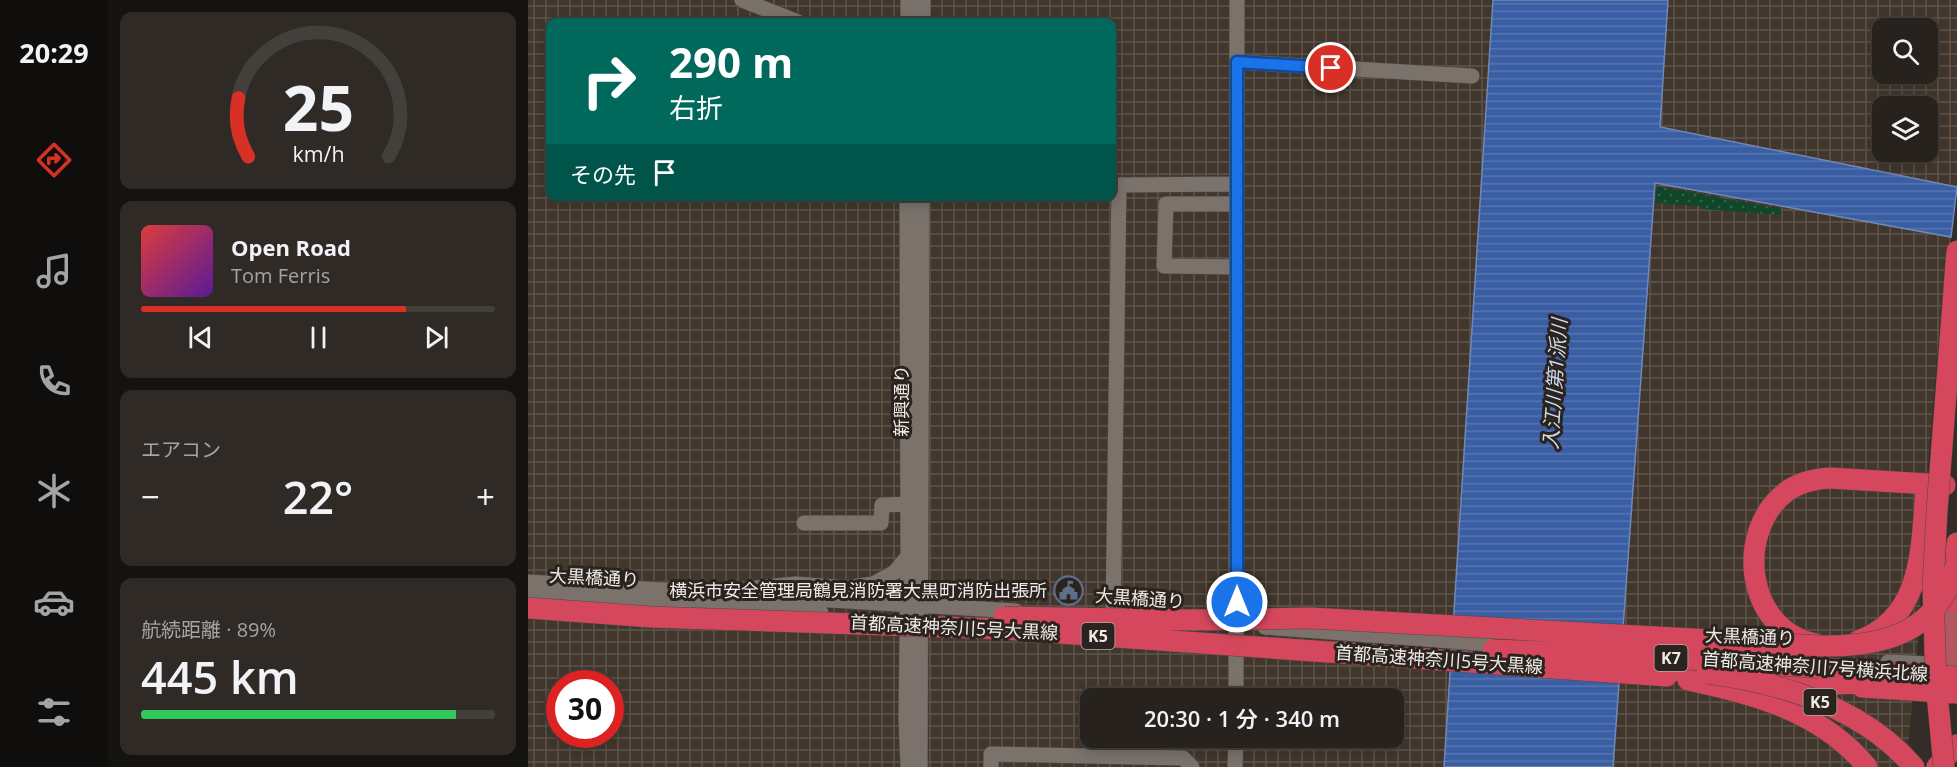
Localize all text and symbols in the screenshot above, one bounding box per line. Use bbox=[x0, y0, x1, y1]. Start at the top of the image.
map controls bbox=[1872, 18, 1938, 162]
button: search bbox=[1872, 18, 1938, 84]
text: 290 m bbox=[669, 33, 793, 90]
text: 20:29 bbox=[19, 34, 89, 71]
icon: right bbox=[570, 42, 648, 120]
pin bbox=[1305, 42, 1356, 93]
icon: arrive bbox=[1314, 51, 1347, 84]
text: 25 bbox=[282, 65, 354, 150]
text: 右折 bbox=[669, 89, 723, 126]
button: layers bbox=[1872, 96, 1938, 162]
icon: directions bbox=[33, 139, 75, 181]
text: km/h bbox=[292, 140, 344, 169]
icon: arrive bbox=[648, 156, 681, 189]
text: その先 bbox=[570, 159, 636, 189]
text: Open Road bbox=[231, 232, 351, 262]
icon: music bbox=[33, 250, 75, 292]
text: Tom Ferris bbox=[231, 262, 330, 289]
water label: 入江川第1派川 bbox=[1536, 316, 1573, 450]
icon: previous bbox=[184, 321, 217, 354]
icon: pause bbox=[302, 321, 335, 354]
icon: next bbox=[420, 321, 453, 354]
icon: phone bbox=[33, 360, 75, 402]
street label: 新興通り bbox=[889, 365, 913, 437]
text: エアコン bbox=[141, 436, 221, 463]
text: 22° bbox=[283, 466, 353, 527]
icon: climate bbox=[33, 470, 75, 512]
text: − bbox=[141, 474, 160, 519]
text: + bbox=[476, 474, 495, 519]
street label: 大黒橋通り bbox=[548, 563, 640, 591]
position arrow bbox=[1205, 570, 1269, 634]
public building icon: 横浜市安全管理局鶴見消防署大黒町消防出張所 bbox=[1052, 575, 1084, 607]
place label: 横浜市安全管理局鶴見消防署大黒町消防出張所 bbox=[669, 578, 1047, 602]
icon: car bbox=[33, 581, 75, 623]
street label: 大黒橋通り bbox=[1094, 583, 1186, 613]
street label: 首都高速神奈川5号大黒線 bbox=[849, 610, 1059, 644]
text: 航続距離 · 89% bbox=[141, 616, 276, 643]
street label: 大黒橋通り bbox=[1705, 622, 1795, 650]
road number: K5 bbox=[1082, 623, 1114, 649]
street label: 首都高速神奈川5号大黒線 bbox=[1334, 640, 1544, 678]
road number: K7 bbox=[1654, 645, 1688, 671]
text: 445 km bbox=[141, 646, 299, 707]
street label: 首都高速神奈川7号横浜北線 bbox=[1701, 646, 1929, 686]
speed limit sign: 30 bbox=[546, 670, 624, 748]
road number: K5 bbox=[1804, 689, 1836, 715]
icon: filters bbox=[33, 691, 75, 733]
text: 20:30 · 1 分 · 340 m bbox=[1144, 703, 1340, 733]

